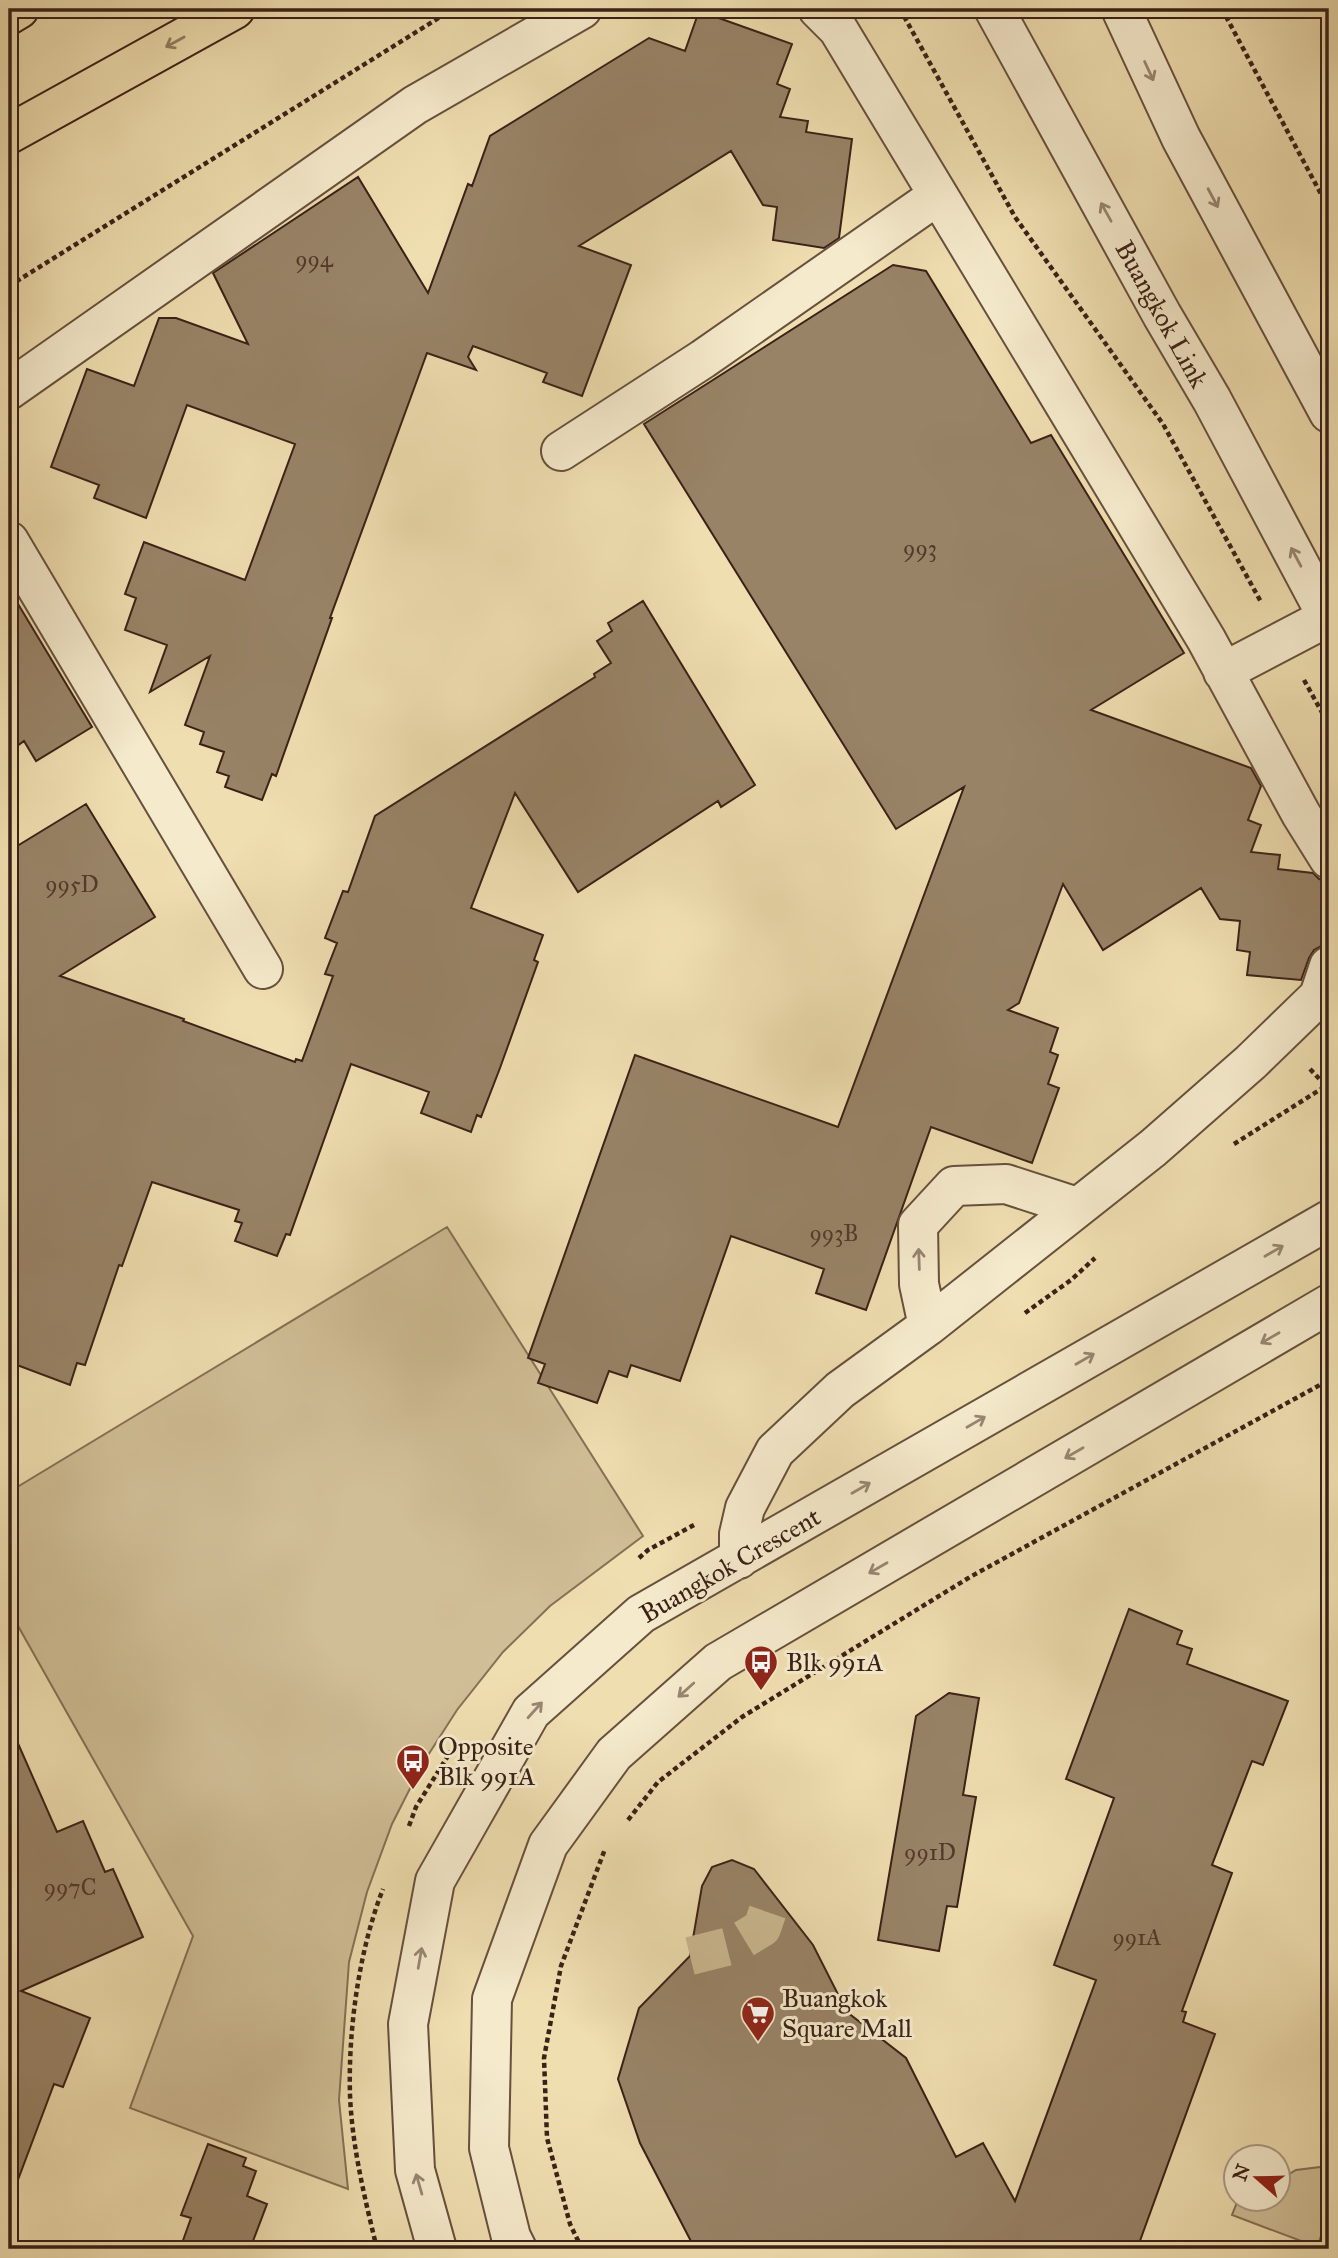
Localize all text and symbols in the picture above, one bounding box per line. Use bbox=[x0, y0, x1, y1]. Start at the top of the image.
one-way arrow bbox=[165, 36, 186, 49]
one-way arrow bbox=[1143, 60, 1156, 81]
one-way arrow bbox=[1206, 188, 1220, 208]
one-way arrow bbox=[1098, 203, 1112, 223]
street label: Buangkok Link bbox=[1108, 235, 1216, 394]
house number: 994 bbox=[295, 245, 334, 273]
house number: 993 bbox=[903, 534, 937, 562]
one-way arrow bbox=[1288, 547, 1302, 568]
house number: 995D bbox=[45, 870, 99, 898]
house number: 993B bbox=[809, 1219, 859, 1247]
one-way arrow bbox=[1263, 1244, 1283, 1258]
one-way arrow bbox=[912, 1248, 925, 1271]
one-way arrow bbox=[1261, 1331, 1281, 1345]
one-way arrow bbox=[1075, 1352, 1095, 1366]
one-way arrow bbox=[966, 1415, 986, 1429]
one-way arrow bbox=[1064, 1447, 1085, 1460]
one-way arrow bbox=[851, 1481, 871, 1495]
street label: Buangkok Crescent bbox=[634, 1500, 826, 1630]
one-way arrow bbox=[868, 1561, 888, 1575]
bus stop icon: Blk 991A bbox=[742, 1643, 780, 1692]
place label: Blk 991A bbox=[786, 1646, 884, 1678]
one-way arrow bbox=[677, 1682, 695, 1698]
one-way arrow bbox=[527, 1701, 543, 1719]
place label: Opposite Blk 991A bbox=[438, 1730, 536, 1792]
bus stop icon: Opposite Blk 991A bbox=[394, 1742, 432, 1791]
house number: 991D bbox=[904, 1838, 956, 1866]
house number: 997C bbox=[44, 1873, 96, 1901]
house number: 991A bbox=[1112, 1923, 1162, 1951]
one-way arrow bbox=[414, 1947, 428, 1970]
place label: Buangkok Square Mall bbox=[782, 1982, 912, 2044]
supermarket icon: Buangkok Square Mall bbox=[739, 1994, 777, 2043]
north arrow bbox=[1222, 2142, 1292, 2212]
text: N bbox=[1228, 2161, 1255, 2184]
one-way arrow bbox=[411, 2173, 424, 2195]

